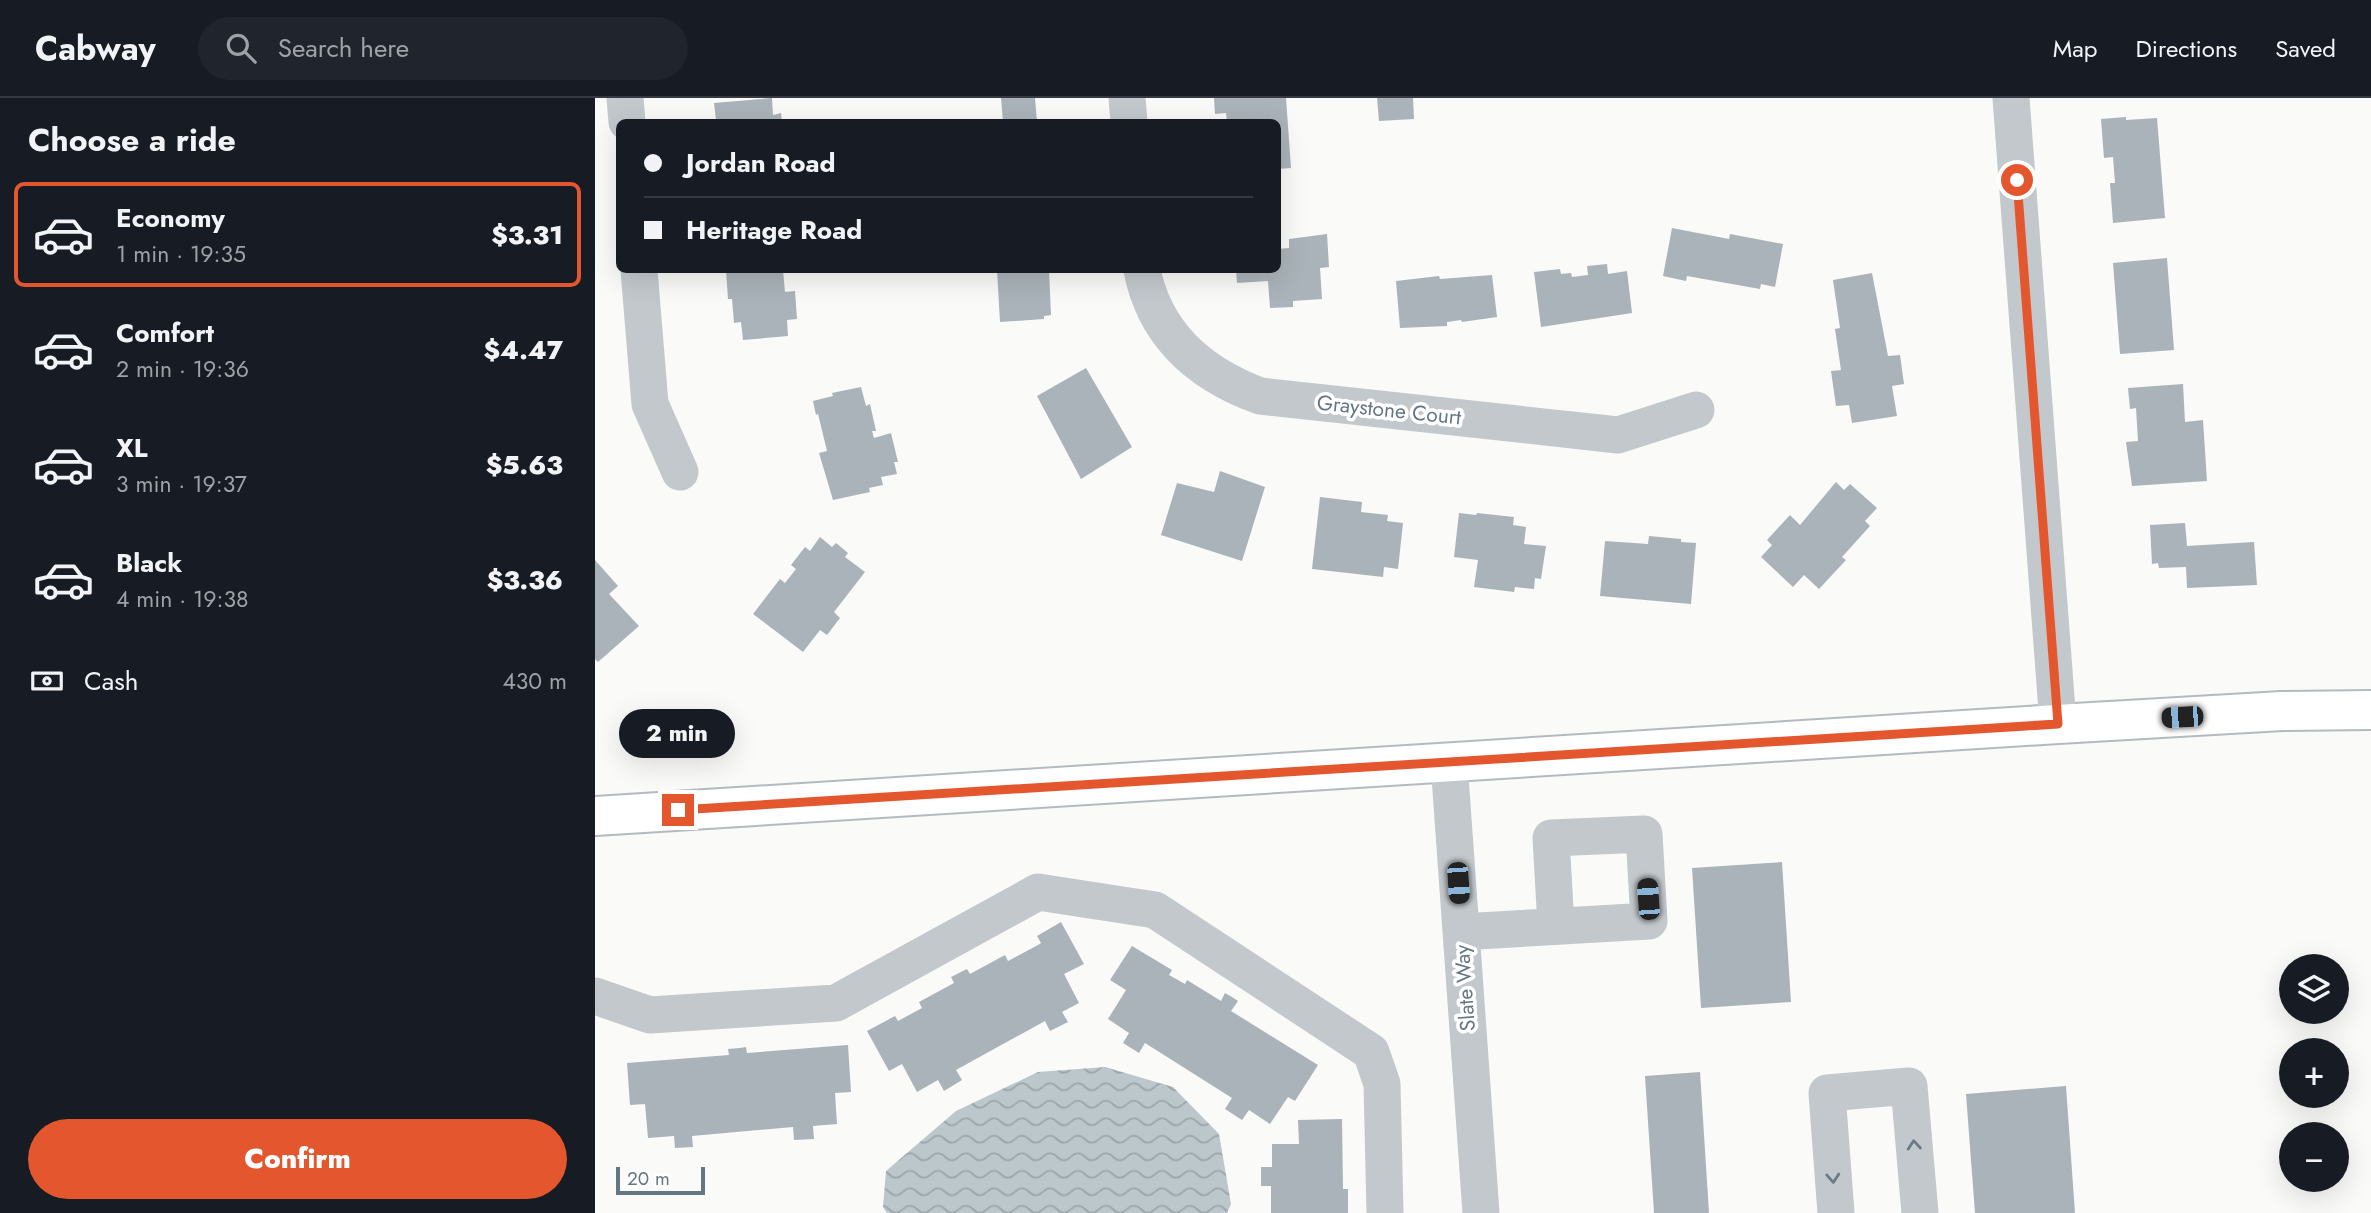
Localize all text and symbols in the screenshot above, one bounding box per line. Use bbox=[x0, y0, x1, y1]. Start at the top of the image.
search box bbox=[198, 17, 688, 80]
text: Cabway bbox=[35, 25, 156, 72]
icon: search bbox=[222, 29, 260, 67]
text: Search here bbox=[278, 29, 409, 67]
text: Map bbox=[2053, 31, 2098, 66]
text: Directions bbox=[2136, 31, 2237, 66]
text: Saved bbox=[2275, 31, 2336, 66]
text: Choose a ride bbox=[28, 117, 236, 163]
text: Jordan Road bbox=[686, 144, 836, 182]
route start bbox=[2001, 164, 2033, 196]
text: Economy bbox=[116, 199, 225, 237]
icon: car bbox=[32, 203, 95, 266]
text: Heritage Road bbox=[686, 211, 862, 249]
text: $3.31 bbox=[491, 216, 563, 254]
text: 1 min · 19:35 bbox=[116, 237, 246, 271]
text: Comfort bbox=[116, 314, 214, 352]
icon: car bbox=[32, 318, 95, 381]
text: $4.47 bbox=[484, 331, 563, 369]
text: 2 min · 19:36 bbox=[116, 352, 249, 386]
street label: Graystone Court bbox=[1315, 388, 1463, 432]
text: XL bbox=[116, 429, 148, 467]
icon: car bbox=[32, 433, 95, 496]
text: $5.63 bbox=[486, 446, 563, 484]
text: 3 min · 19:37 bbox=[116, 467, 247, 501]
text: Black bbox=[116, 544, 182, 582]
icon: car bbox=[32, 548, 95, 611]
text: $3.36 bbox=[487, 561, 563, 599]
text: 4 min · 19:38 bbox=[116, 582, 249, 616]
icon: cash bbox=[28, 662, 66, 700]
text: Cash bbox=[84, 662, 138, 700]
text: 430 m bbox=[502, 664, 567, 698]
car bbox=[2161, 705, 2204, 729]
callout: 2 min bbox=[620, 708, 736, 758]
text: 2 min bbox=[646, 716, 708, 750]
route end bbox=[662, 794, 694, 826]
car bbox=[1447, 861, 1470, 905]
car bbox=[1637, 877, 1660, 921]
street label: Slate Way bbox=[1447, 943, 1483, 1032]
map controls bbox=[2279, 954, 2349, 1192]
button: layers bbox=[2279, 954, 2349, 1024]
button: + bbox=[2279, 1038, 2349, 1108]
button: Confirm bbox=[28, 1119, 567, 1199]
button: − bbox=[2279, 1122, 2349, 1192]
one-way arrow bbox=[1907, 1139, 1922, 1150]
scale bar bbox=[616, 1164, 705, 1196]
text: 20 m bbox=[627, 1165, 670, 1192]
one-way arrow bbox=[1826, 1173, 1841, 1184]

